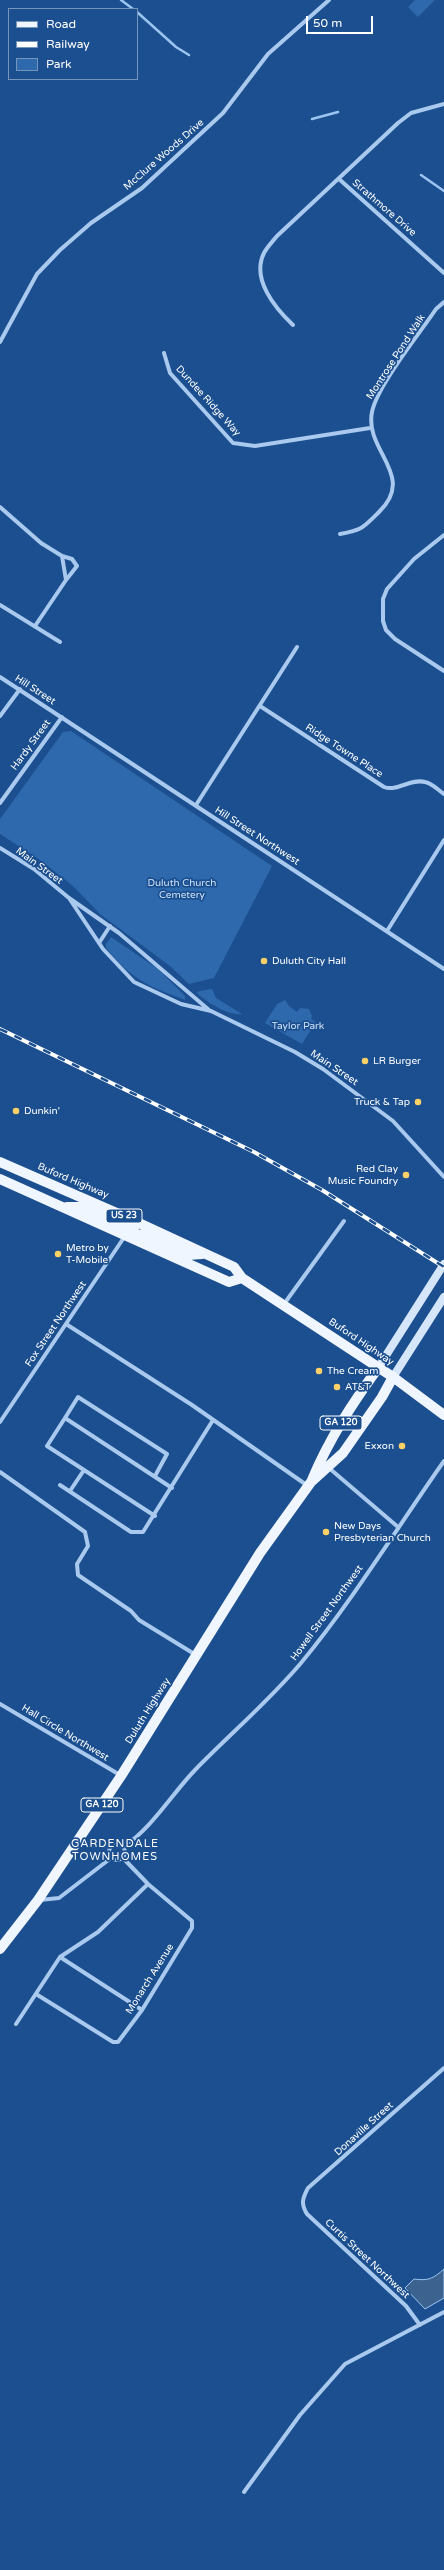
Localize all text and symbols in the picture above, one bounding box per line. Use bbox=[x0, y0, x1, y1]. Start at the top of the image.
legend bbox=[8, 8, 138, 80]
scale bar bbox=[308, 8, 375, 34]
text: 50 m bbox=[313, 16, 342, 30]
text: Road bbox=[46, 17, 76, 31]
text: Railway bbox=[46, 37, 90, 51]
text: Park bbox=[46, 57, 72, 71]
street label: McClure Woods Drive bbox=[121, 117, 207, 193]
street label: Strathmore Drive bbox=[350, 177, 418, 239]
street label: Montrose Pond Walk bbox=[364, 312, 428, 402]
street label: Dundee Ridge Way bbox=[173, 363, 243, 439]
street label: Hill Street bbox=[12, 672, 58, 708]
street label: Hardy Street bbox=[9, 717, 53, 773]
street label: Ridge Towne Place bbox=[303, 721, 385, 781]
street label: Hill Street Northwest bbox=[212, 804, 302, 868]
street label: Main Street bbox=[13, 845, 65, 887]
park label: Duluth Church Cemetery bbox=[148, 877, 216, 900]
place label: Duluth City Hall bbox=[272, 955, 346, 967]
marker: Duluth City Hall bbox=[259, 956, 269, 966]
park label: Taylor Park bbox=[272, 1020, 324, 1032]
street label: Main Street bbox=[308, 1048, 360, 1088]
place label: LR Burger bbox=[373, 1055, 421, 1067]
marker: LR Burger bbox=[360, 1056, 370, 1066]
place label: Truck & Tap bbox=[354, 1096, 410, 1108]
marker: Truck & Tap bbox=[413, 1097, 423, 1107]
place label: Dunkin' bbox=[24, 1105, 60, 1117]
marker: Dunkin' bbox=[11, 1106, 21, 1116]
street label: Buford Highway bbox=[36, 1161, 110, 1201]
place label: Red Clay Music Foundry bbox=[328, 1163, 398, 1186]
marker: Red Clay Music Foundry bbox=[401, 1170, 411, 1180]
road number: US 23 bbox=[106, 1209, 142, 1223]
place label: Metro by T-Mobile bbox=[66, 1242, 109, 1266]
marker: Metro by T-Mobile bbox=[53, 1249, 63, 1259]
street label: Fox Street Northwest bbox=[23, 1279, 89, 1369]
street label: Buford Highway bbox=[326, 1316, 396, 1368]
place label: The Cream bbox=[327, 1365, 378, 1377]
marker: The Cream bbox=[314, 1366, 324, 1376]
place label: AT&T bbox=[345, 1381, 370, 1393]
marker: AT&T bbox=[332, 1382, 342, 1392]
road number: GA 120 bbox=[320, 1416, 362, 1430]
place label: Exxon bbox=[365, 1440, 394, 1452]
marker: Exxon bbox=[397, 1441, 407, 1451]
place label: New Days Presbyterian Church bbox=[334, 1520, 431, 1544]
marker: New Days Presbyterian Church bbox=[321, 1527, 331, 1537]
street label: Howell Street Northwest bbox=[288, 1563, 366, 1663]
street label: Duluth Highway bbox=[123, 1676, 173, 1746]
street label: Hall Circle Northwest bbox=[19, 1702, 111, 1764]
road number: GA 120 bbox=[81, 1798, 123, 1812]
district label: GARDENDALE TOWNHOMES bbox=[71, 1837, 159, 1863]
street label: Monarch Avenue bbox=[124, 1942, 176, 2016]
street label: Donaville Street bbox=[332, 2100, 396, 2158]
street label: Curtis Street Northwest bbox=[322, 2217, 412, 2301]

